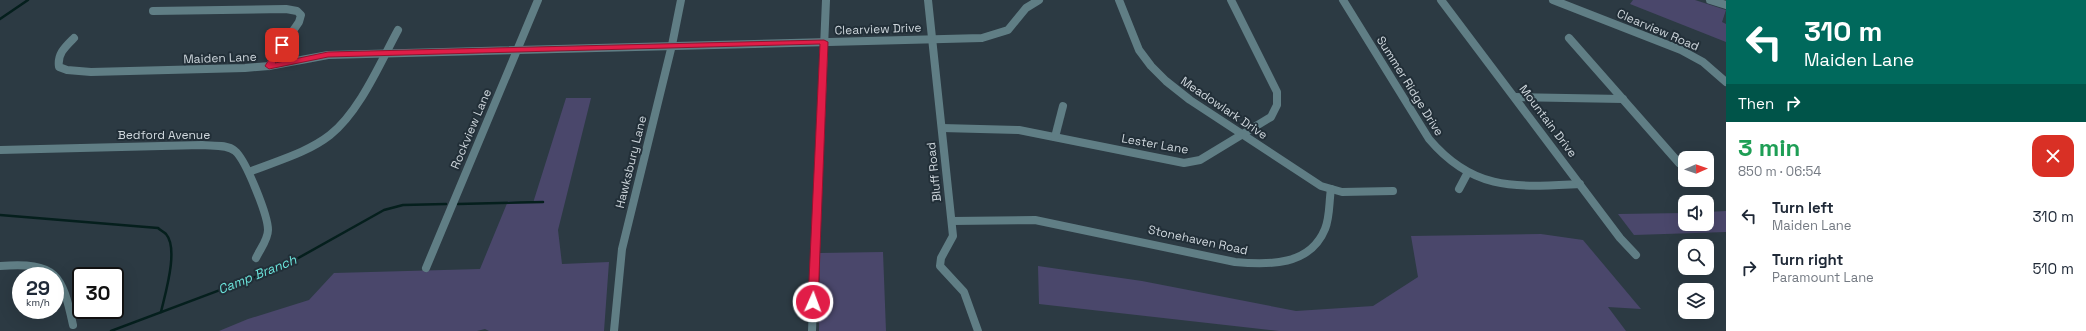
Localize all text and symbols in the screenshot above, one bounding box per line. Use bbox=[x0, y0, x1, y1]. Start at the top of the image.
street label: Clearview Road bbox=[1615, 5, 1701, 55]
text: 310 m bbox=[1804, 13, 1882, 49]
icon: left bbox=[1738, 16, 1790, 68]
street label: Clearview Drive bbox=[834, 19, 922, 39]
pin bbox=[265, 28, 299, 62]
street label: Summer Ridge Drive bbox=[1373, 33, 1447, 139]
icon: arrive bbox=[271, 34, 293, 56]
text: Maiden Lane bbox=[1804, 48, 1914, 71]
street label: Maiden Lane bbox=[183, 49, 257, 67]
street label: Meadowlark Drive bbox=[1177, 73, 1271, 143]
street label: Mountain Drive bbox=[1515, 82, 1581, 160]
street label: Rockview Lane bbox=[447, 86, 495, 172]
icon: right bbox=[1782, 92, 1804, 114]
text: Then bbox=[1738, 94, 1774, 113]
street label: Hawksbury Lane bbox=[612, 114, 650, 210]
street label: Bedford Avenue bbox=[118, 127, 210, 143]
street label: Lester Lane bbox=[1120, 130, 1190, 158]
text: 3 min bbox=[1738, 132, 1800, 163]
button: close bbox=[2032, 135, 2074, 177]
street label: Bluff Road bbox=[923, 141, 945, 203]
north arrow bbox=[1678, 151, 1714, 187]
map controls bbox=[1678, 151, 1714, 319]
text: 850 m · 06:54 bbox=[1738, 163, 1821, 180]
button: sound bbox=[1678, 195, 1714, 231]
text: Turn left bbox=[1772, 198, 1834, 217]
icon: left bbox=[1738, 205, 1760, 227]
text: 310 m bbox=[2033, 207, 2074, 226]
text: Maiden Lane bbox=[1772, 217, 1852, 234]
street label: Stonehaven Road bbox=[1147, 222, 1249, 258]
button: search bbox=[1678, 239, 1714, 275]
text: Turn right bbox=[1772, 250, 1843, 269]
water label: Camp Branch bbox=[215, 251, 300, 298]
icon: right bbox=[1738, 257, 1760, 279]
text: 510 m bbox=[2033, 259, 2074, 278]
speed limit sign: 30 bbox=[72, 267, 124, 319]
text: Paramount Lane bbox=[1772, 269, 1874, 286]
text: 29 bbox=[26, 275, 50, 301]
position arrow bbox=[792, 281, 834, 323]
button: layers bbox=[1678, 283, 1714, 319]
text: km/h bbox=[26, 296, 50, 309]

